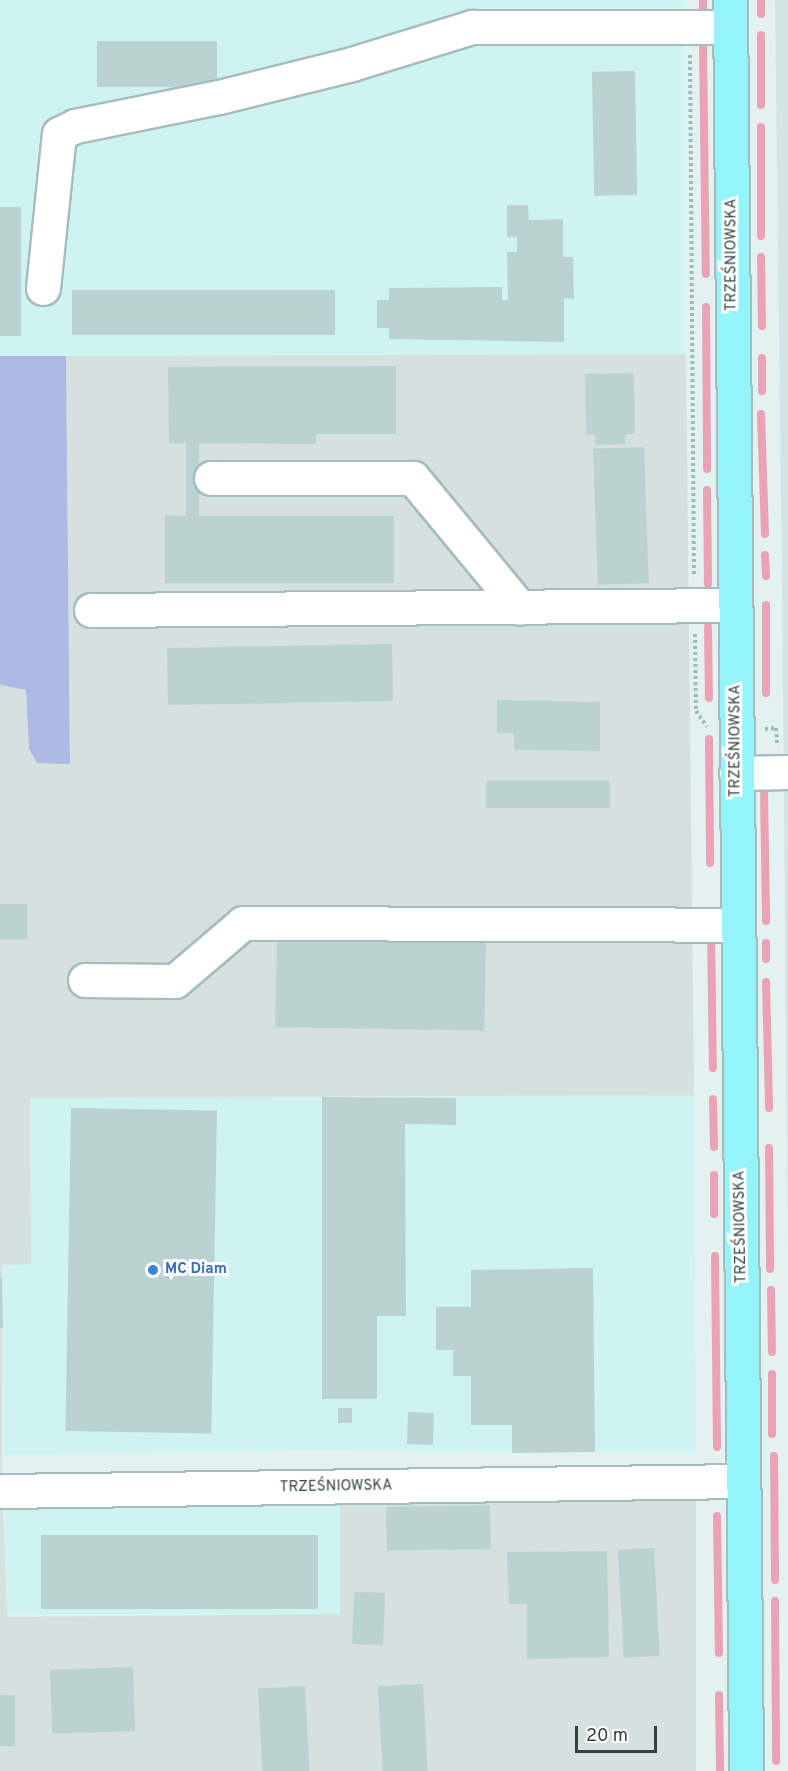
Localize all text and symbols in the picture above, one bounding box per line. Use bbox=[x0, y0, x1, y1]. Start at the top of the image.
street label: TRZEŚNIOWSKA bbox=[723, 199, 741, 311]
street label: TRZEŚNIOWSKA bbox=[727, 685, 745, 797]
street label: TRZEŚNIOWSKA bbox=[731, 1171, 751, 1283]
place label: MC Diam bbox=[165, 1261, 227, 1279]
marker: MC Diam bbox=[146, 1263, 160, 1277]
street label: TRZEŚNIOWSKA bbox=[280, 1477, 392, 1497]
scale bar bbox=[578, 1714, 660, 1752]
text: 20 m bbox=[586, 1725, 628, 1748]

